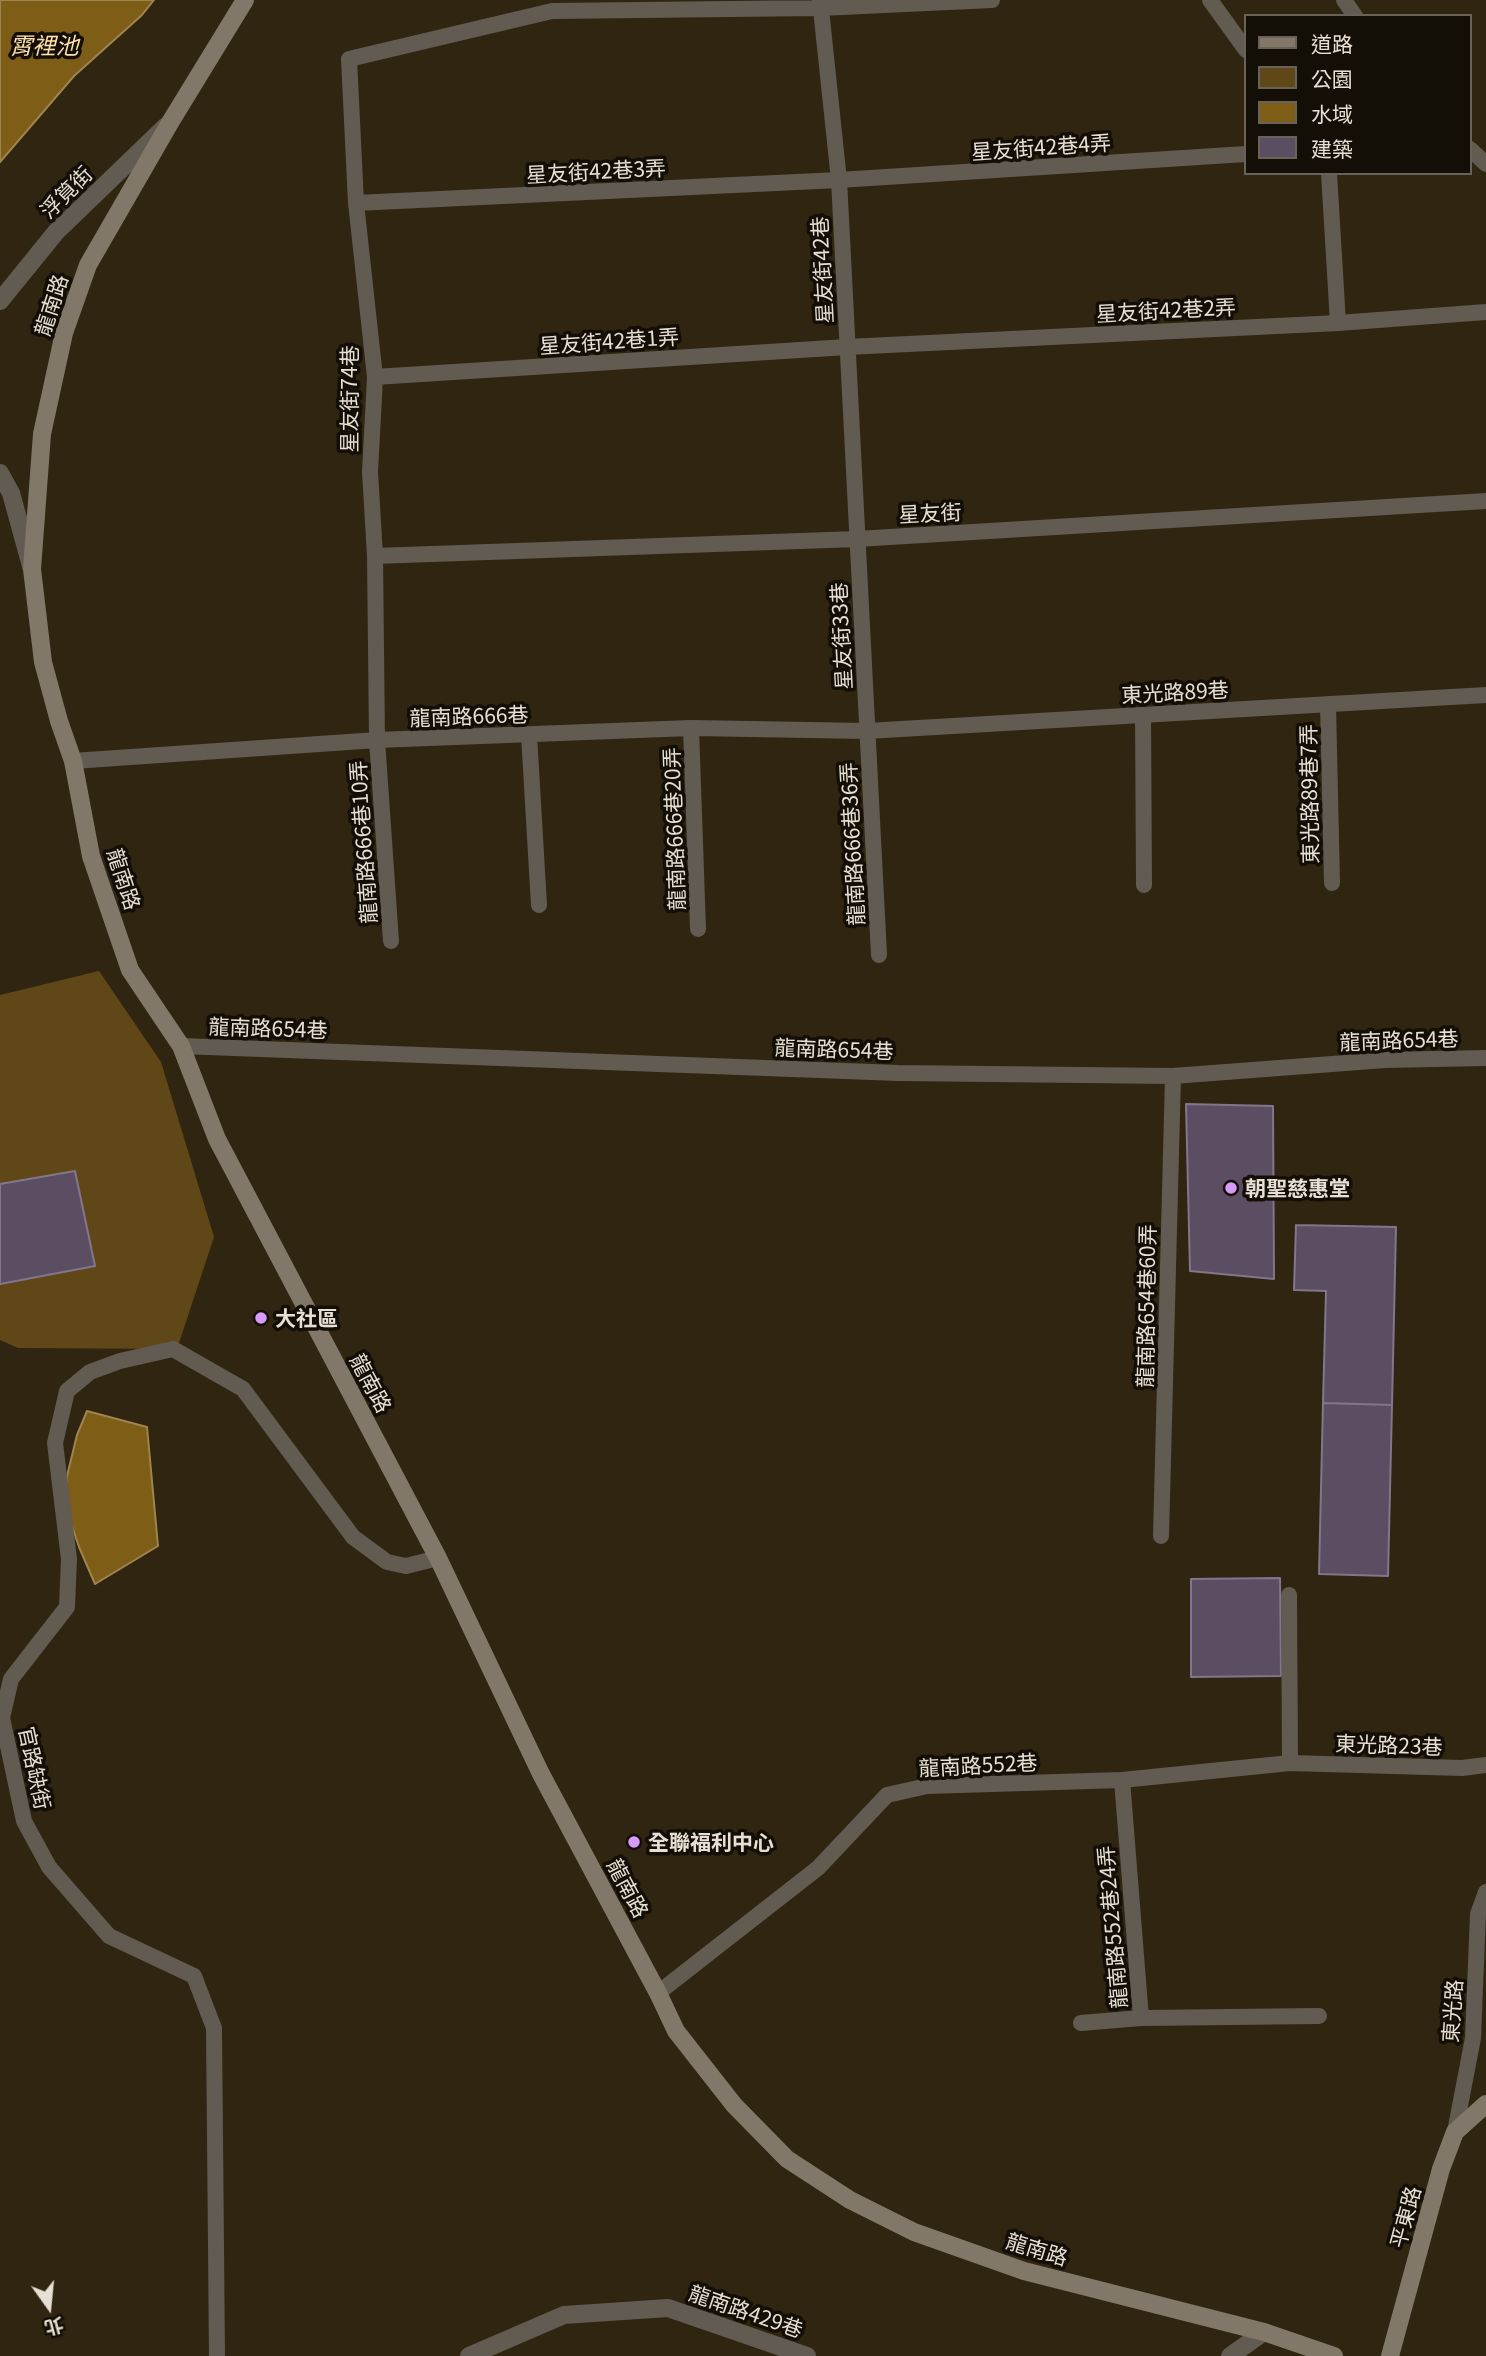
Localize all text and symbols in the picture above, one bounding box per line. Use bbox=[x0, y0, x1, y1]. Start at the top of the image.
legend bbox=[1244, 14, 1472, 175]
text: 道路 bbox=[1311, 28, 1353, 58]
water label: 霄裡池 bbox=[10, 31, 78, 59]
text: 公園 bbox=[1311, 63, 1353, 93]
text: 水域 bbox=[1311, 98, 1353, 128]
street label: 星友街42巷4弄 bbox=[970, 130, 1112, 164]
text: 建築 bbox=[1311, 133, 1353, 163]
street label: 星友街42巷3弄 bbox=[525, 155, 667, 187]
street label: 浮筧街 bbox=[35, 161, 97, 223]
street label: 星友街42巷 bbox=[807, 216, 837, 324]
street label: 龍南路 bbox=[29, 271, 73, 339]
street label: 星友街42巷2弄 bbox=[1095, 294, 1237, 326]
street label: 星友街42巷1弄 bbox=[538, 324, 680, 358]
street label: 星友街74巷 bbox=[336, 345, 362, 453]
street label: 星友街 bbox=[898, 499, 962, 527]
street label: 星友街33巷 bbox=[826, 582, 856, 690]
street label: 東光路89巷 bbox=[1121, 677, 1229, 707]
street label: 龍南路666巷 bbox=[409, 701, 529, 731]
street label: 東光路89巷7弄 bbox=[1295, 724, 1323, 864]
street label: 龍南路666巷20弄 bbox=[659, 747, 689, 911]
street label: 龍南路666巷10弄 bbox=[345, 760, 381, 924]
street label: 龍南路666巷36弄 bbox=[835, 762, 869, 926]
street label: 龍南路 bbox=[102, 845, 146, 913]
street label: 龍南路654巷 bbox=[208, 1013, 328, 1043]
street label: 龍南路654巷 bbox=[1339, 1025, 1459, 1055]
street label: 龍南路654巷 bbox=[774, 1034, 894, 1064]
place label: 朝聖慈惠堂 bbox=[1245, 1175, 1350, 1201]
marker: 朝聖慈惠堂 bbox=[1223, 1180, 1239, 1196]
street label: 龍南路654巷60弄 bbox=[1132, 1224, 1160, 1388]
place label: 大社區 bbox=[275, 1305, 338, 1331]
marker: 大社區 bbox=[253, 1310, 269, 1326]
street label: 龍南路 bbox=[345, 1349, 397, 1417]
street label: 官路缺街 bbox=[14, 1724, 56, 1812]
street label: 東光路23巷 bbox=[1335, 1731, 1443, 1759]
street label: 龍南路552巷 bbox=[918, 1749, 1038, 1781]
place label: 全聯福利中心 bbox=[648, 1829, 774, 1855]
marker: 全聯福利中心 bbox=[626, 1834, 642, 1850]
street label: 龍南路552巷24弄 bbox=[1092, 1845, 1132, 2009]
street label: 龍南路 bbox=[602, 1854, 654, 1922]
street label: 東光路 bbox=[1437, 1979, 1467, 2043]
street label: 平東路 bbox=[1385, 2183, 1425, 2251]
street label: 龍南路 bbox=[1003, 2228, 1071, 2270]
north arrow bbox=[14, 2272, 84, 2342]
street label: 龍南路429巷 bbox=[686, 2280, 806, 2342]
text: 北 bbox=[42, 2312, 67, 2343]

